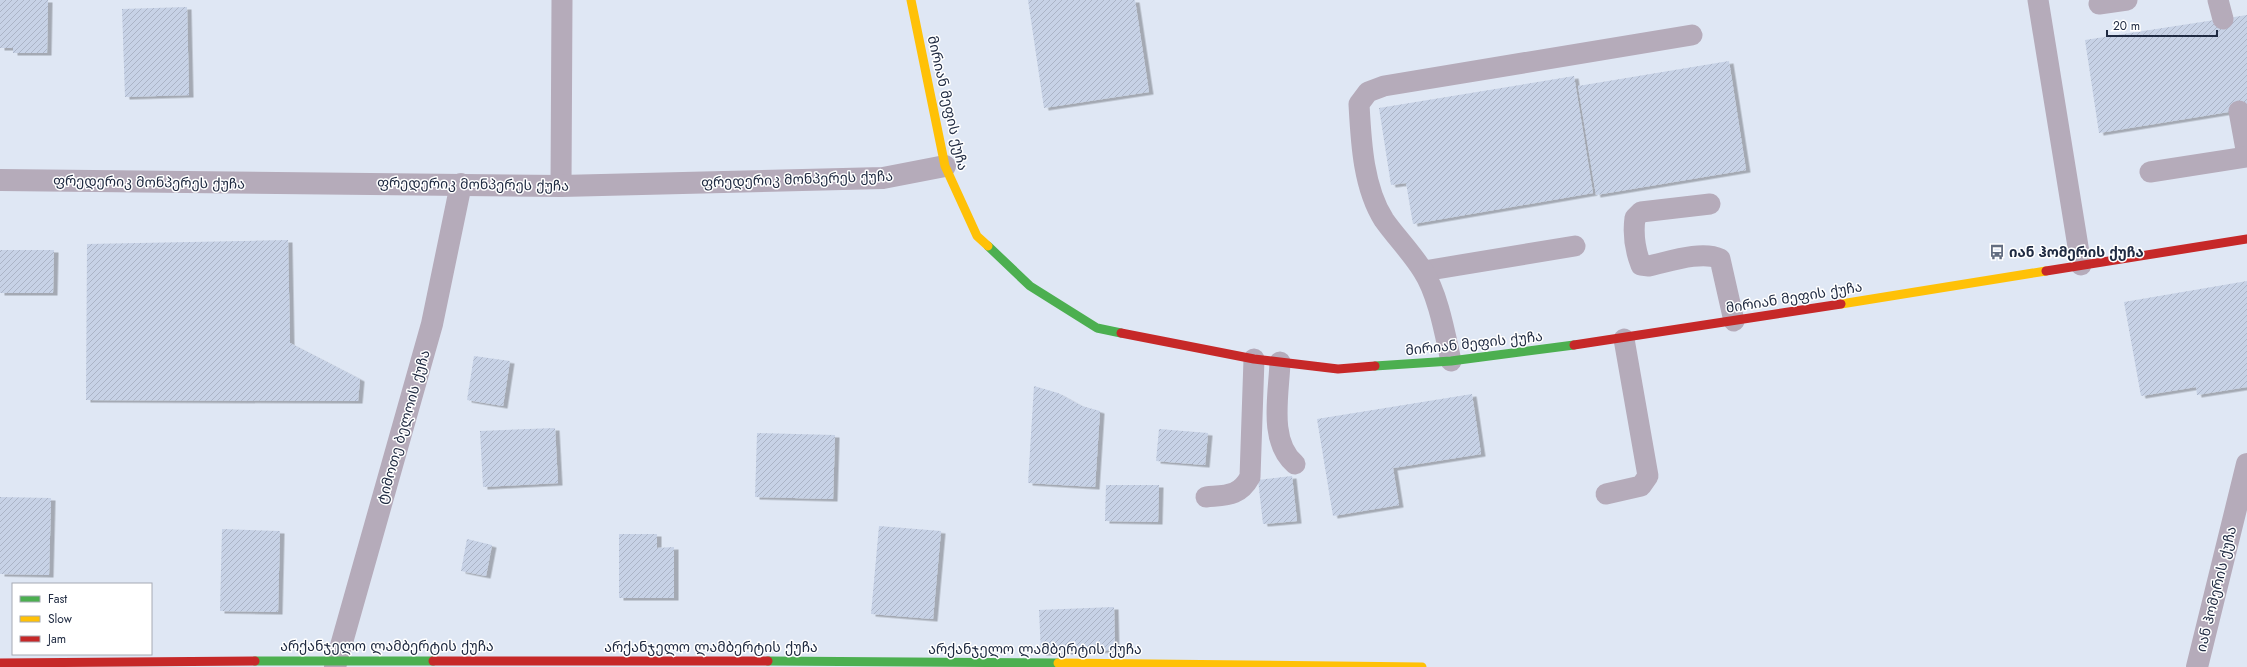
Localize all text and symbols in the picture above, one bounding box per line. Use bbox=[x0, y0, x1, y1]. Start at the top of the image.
scale bar bbox=[2107, 12, 2217, 38]
text: 20 m bbox=[2113, 17, 2140, 35]
street label: მირიან მეფის ქუჩა bbox=[923, 34, 973, 172]
street label: ფრედერიკ მონპერეს ქუჩა bbox=[701, 166, 893, 192]
street label: ფრედერიკ მონპერეს ქუჩა bbox=[53, 170, 245, 194]
street label: ფრედერიკ მონპერეს ქუჩა bbox=[377, 172, 569, 196]
place label: იან ჰომერის ქუჩა bbox=[2009, 242, 2144, 262]
bus stop icon: იან ჰომერის ქუჩა bbox=[1988, 243, 2006, 261]
street label: მირიან მეფის ქუჩა bbox=[1724, 276, 1864, 318]
street label: მირიან მეფის ქუჩა bbox=[1404, 326, 1544, 360]
street label: ტიმოთე ბელოის ქუჩა bbox=[371, 348, 435, 506]
street label: იან ჰომერის ქუჩა bbox=[2191, 524, 2241, 654]
legend bbox=[12, 583, 152, 655]
text: Fast bbox=[48, 590, 67, 608]
text: Slow bbox=[48, 610, 73, 628]
text: Jam bbox=[46, 630, 66, 648]
street label: არქანჯელო ლამბერტის ქუჩა bbox=[280, 636, 494, 656]
street label: არქანჯელო ლამბერტის ქუჩა bbox=[604, 637, 818, 657]
street label: არქანჯელო ლამბერტის ქუჩა bbox=[928, 639, 1142, 659]

